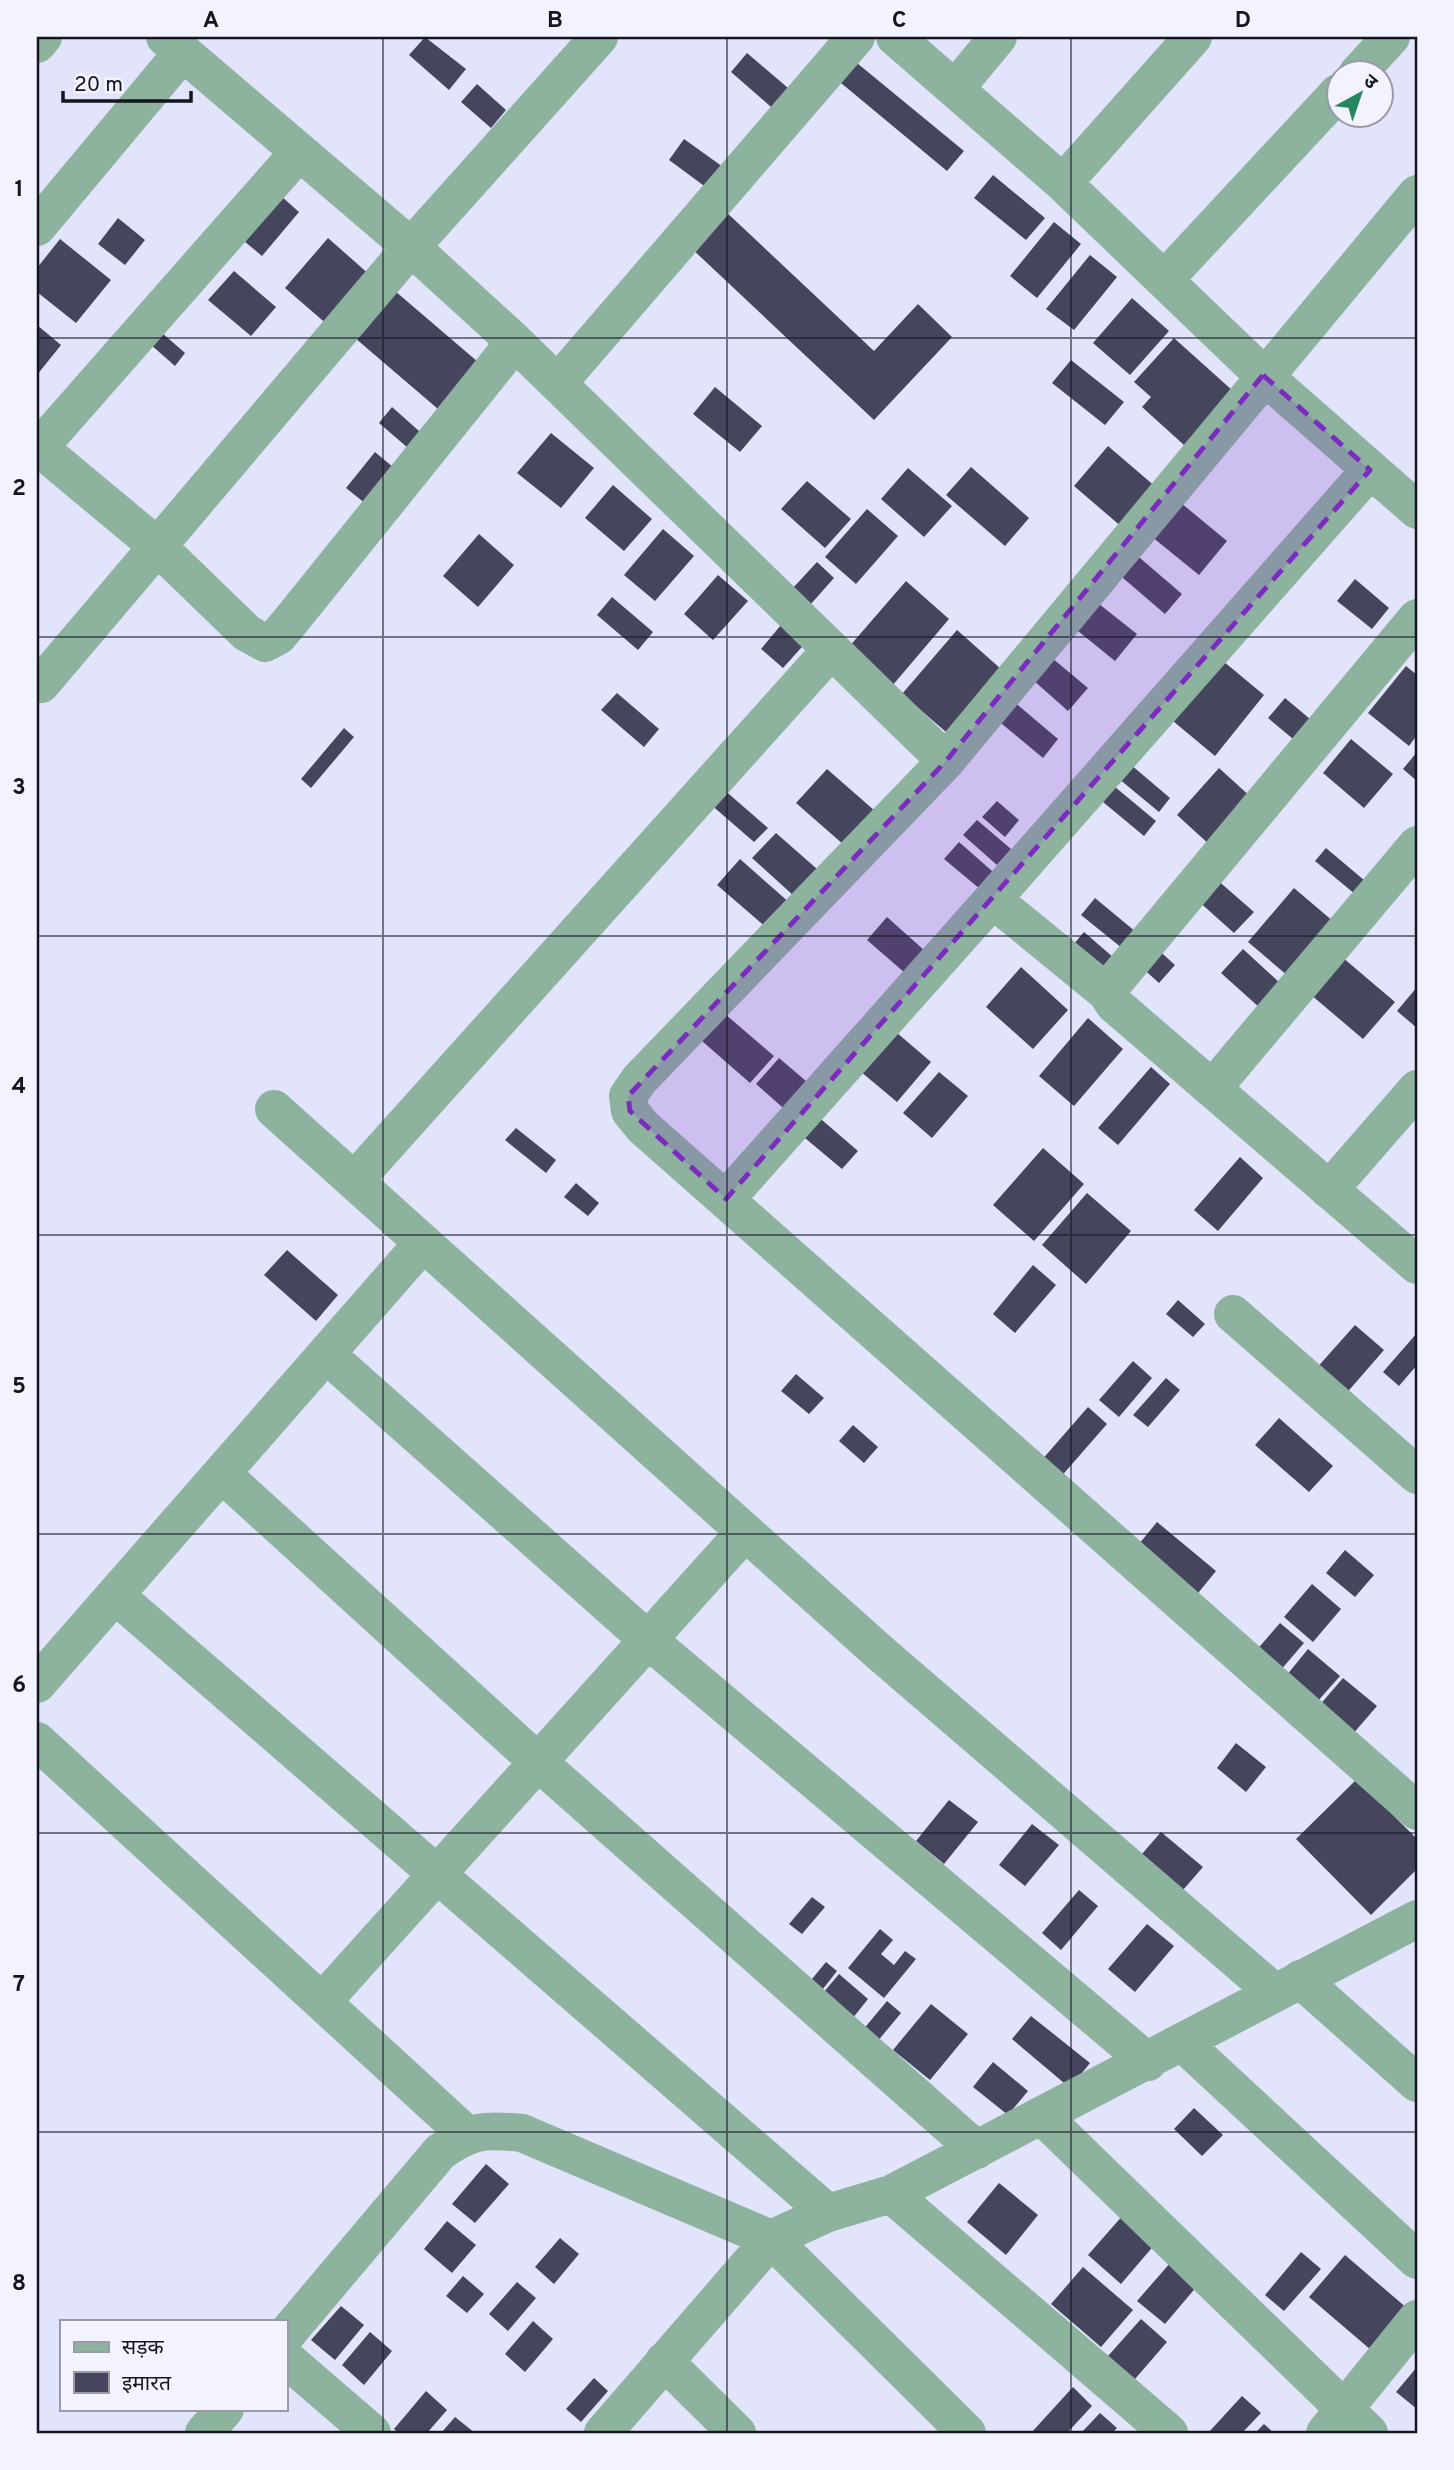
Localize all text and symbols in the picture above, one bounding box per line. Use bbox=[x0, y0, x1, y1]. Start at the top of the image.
text: A bbox=[203, 7, 219, 36]
text: B bbox=[547, 7, 563, 36]
text: C bbox=[892, 7, 906, 36]
text: D bbox=[1235, 7, 1251, 36]
scale bar bbox=[63, 60, 191, 104]
north arrow bbox=[1324, 60, 1394, 130]
text: उ bbox=[1358, 70, 1382, 96]
text: 20 m bbox=[74, 72, 123, 99]
text: 1 bbox=[14, 176, 24, 205]
text: 2 bbox=[12, 475, 26, 504]
text: 3 bbox=[12, 774, 26, 803]
text: 4 bbox=[12, 1073, 26, 1102]
text: 5 bbox=[12, 1373, 26, 1402]
text: 6 bbox=[12, 1672, 26, 1701]
text: 7 bbox=[13, 1971, 25, 2000]
text: 8 bbox=[12, 2270, 26, 2299]
legend bbox=[60, 2320, 287, 2410]
text: सड़क bbox=[122, 2335, 164, 2362]
text: इमारत bbox=[122, 2371, 172, 2398]

